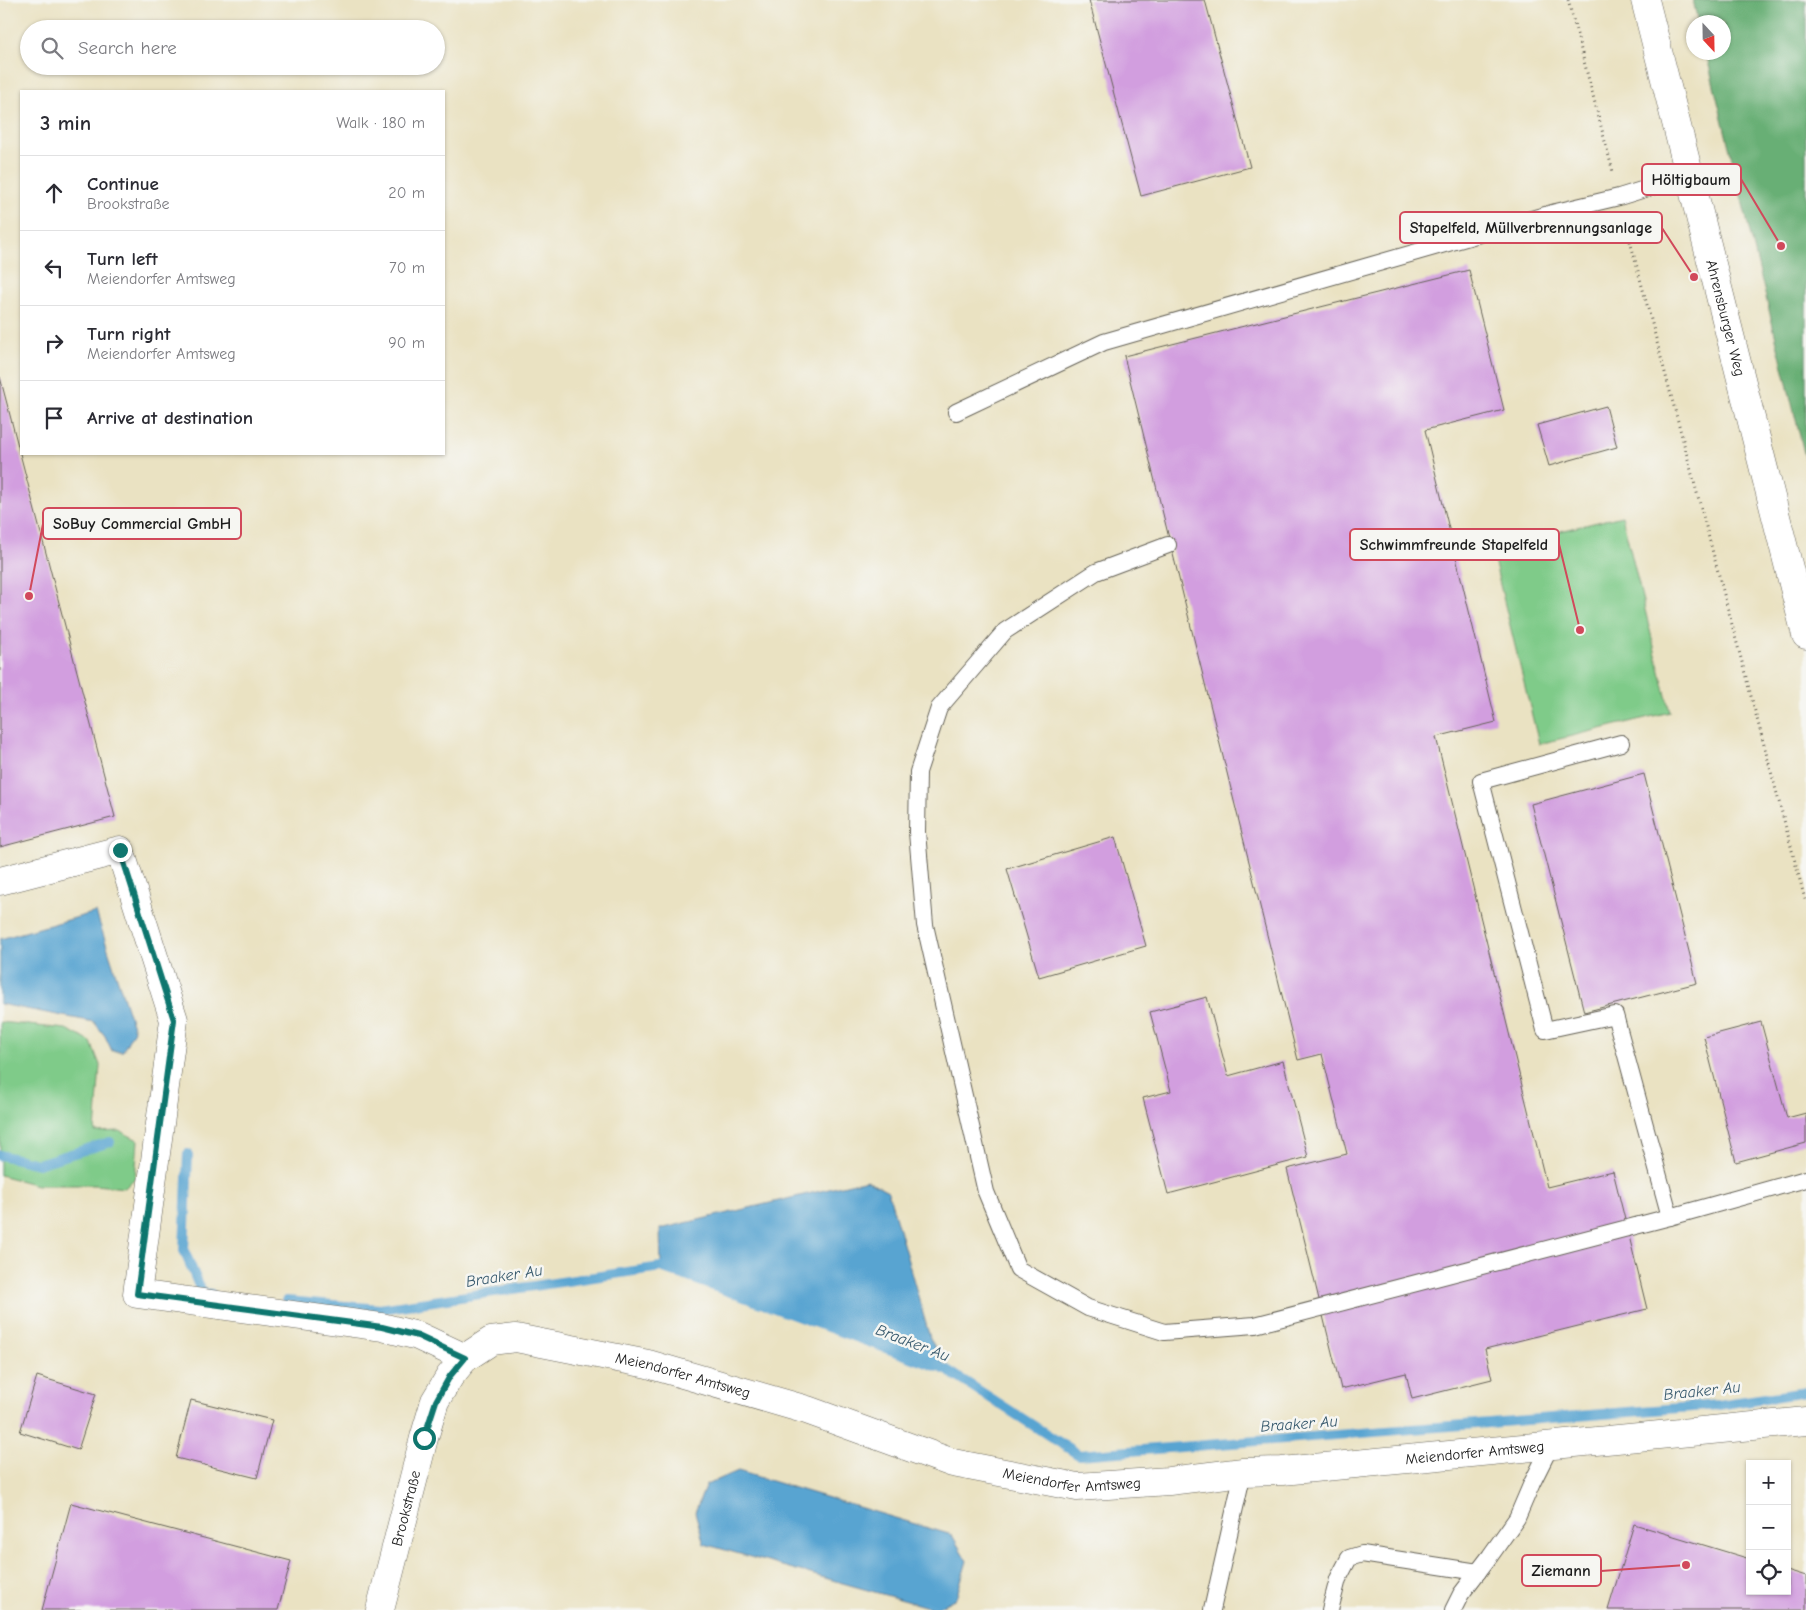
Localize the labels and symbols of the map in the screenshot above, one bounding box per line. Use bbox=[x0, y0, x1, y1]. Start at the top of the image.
north arrow bbox=[1686, 15, 1731, 60]
callout: Höltigbaum bbox=[1642, 164, 1741, 195]
text: Höltigbaum bbox=[1652, 171, 1730, 189]
callout: Stapelfeld, Müllverbrennungsanlage bbox=[1400, 212, 1662, 243]
text: Stapelfeld, Müllverbrennungsanlage bbox=[1410, 219, 1652, 237]
street label: Ahrensburger Weg bbox=[1702, 258, 1749, 378]
callout: SoBuy Commercial GmbH bbox=[43, 508, 241, 539]
text: SoBuy Commercial GmbH bbox=[53, 515, 231, 533]
callout: Schwimmfreunde Stapelfeld bbox=[1350, 529, 1559, 560]
text: Schwimmfreunde Stapelfeld bbox=[1360, 536, 1548, 554]
route end bbox=[109, 839, 132, 862]
water label: Braaker Au bbox=[464, 1261, 544, 1291]
water label: Braaker Au bbox=[873, 1321, 952, 1365]
street label: Meiendorfer Amtsweg bbox=[614, 1349, 753, 1402]
water label: Braaker Au bbox=[1663, 1378, 1742, 1404]
water label: Braaker Au bbox=[1260, 1412, 1338, 1436]
route start bbox=[413, 1427, 436, 1450]
street label: Meiendorfer Amtsweg bbox=[1404, 1437, 1545, 1468]
street label: Meiendorfer Amtsweg bbox=[1001, 1464, 1142, 1496]
street label: Brookstraße bbox=[388, 1468, 424, 1548]
callout: Ziemann bbox=[1522, 1555, 1601, 1586]
text: Ziemann bbox=[1531, 1562, 1591, 1580]

